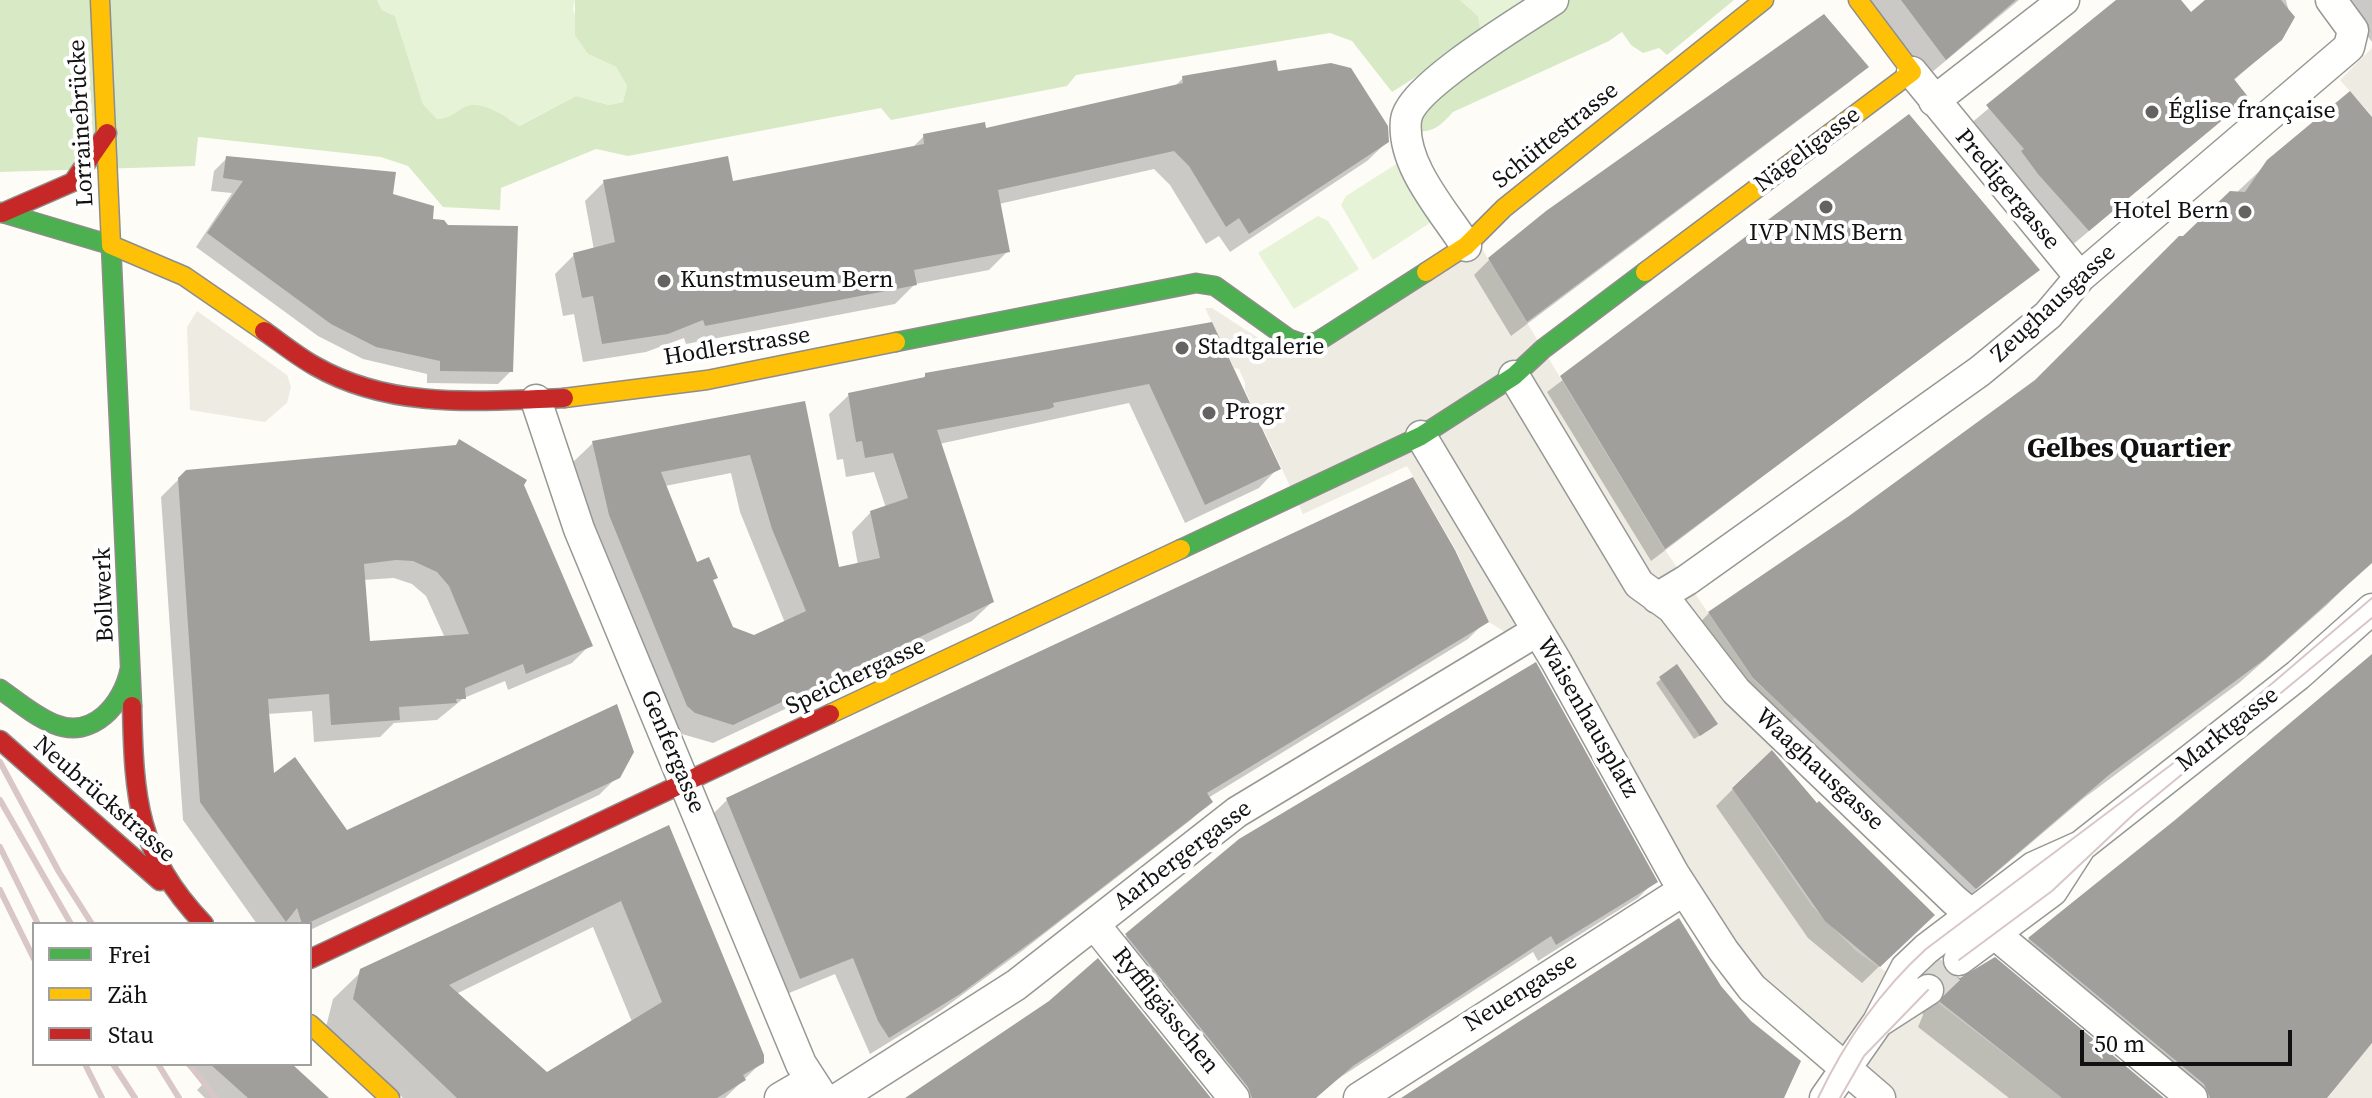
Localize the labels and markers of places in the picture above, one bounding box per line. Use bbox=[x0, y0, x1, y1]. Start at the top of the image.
place label: Église française bbox=[2168, 98, 2336, 126]
marker: Église française bbox=[2143, 103, 2161, 121]
marker: IVP NMS Bern bbox=[1817, 198, 1835, 216]
place label: Hotel Bern bbox=[2113, 198, 2229, 226]
marker: Hotel Bern bbox=[2236, 203, 2254, 221]
place label: IVP NMS Bern bbox=[1749, 220, 1903, 248]
place label: Kunstmuseum Bern bbox=[680, 267, 894, 295]
marker: Kunstmuseum Bern bbox=[655, 272, 673, 290]
place label: Stadtgalerie bbox=[1198, 334, 1325, 362]
marker: Stadtgalerie bbox=[1173, 339, 1191, 357]
place label: Progr bbox=[1225, 399, 1285, 427]
marker: Progr bbox=[1200, 404, 1218, 422]

